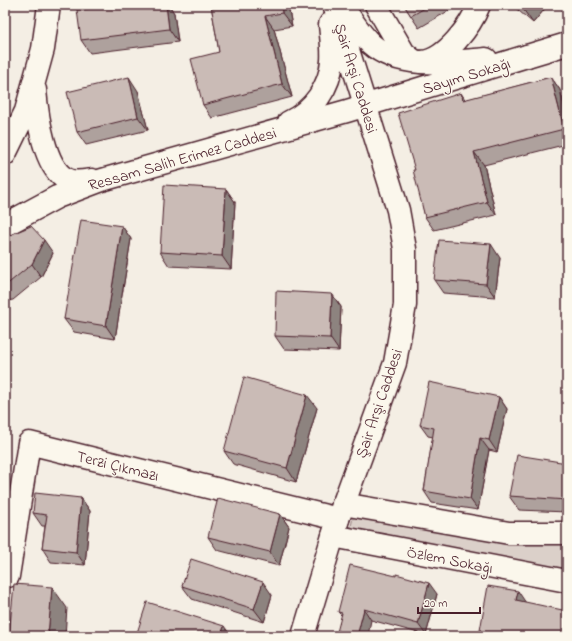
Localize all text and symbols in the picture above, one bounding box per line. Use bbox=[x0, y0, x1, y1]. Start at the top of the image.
street label: Şair Arşi Caddesi bbox=[327, 20, 383, 137]
street label: Sayım Sokağı bbox=[420, 52, 514, 102]
street label: Ressam Salih Erimez Caddesi bbox=[86, 121, 280, 198]
street label: Şair Arşi Caddesi bbox=[350, 346, 410, 462]
street label: Terzi Çıkmazı bbox=[74, 445, 161, 489]
street label: Özlem Sokağı bbox=[404, 541, 495, 581]
scale bar bbox=[418, 589, 480, 615]
text: 20 m bbox=[424, 595, 447, 613]

